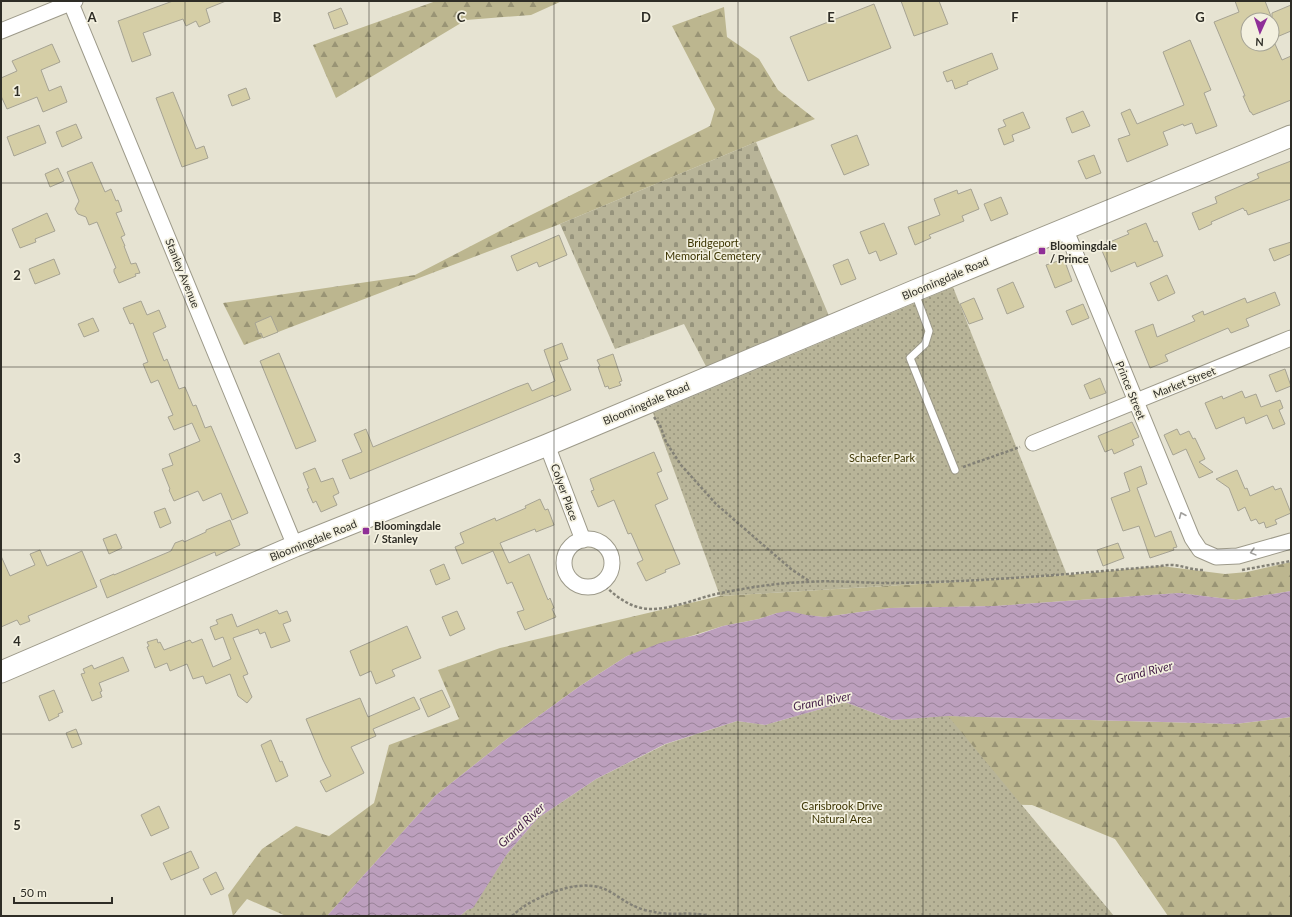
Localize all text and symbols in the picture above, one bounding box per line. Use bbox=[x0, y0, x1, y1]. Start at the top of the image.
text: A bbox=[86, 9, 97, 25]
text: B bbox=[273, 9, 282, 25]
text: C bbox=[457, 9, 466, 25]
text: D bbox=[641, 9, 651, 25]
text: E bbox=[827, 9, 835, 25]
text: F bbox=[1011, 9, 1019, 25]
text: G bbox=[1195, 9, 1205, 25]
north arrow bbox=[1240, 12, 1280, 52]
text: N bbox=[1255, 36, 1264, 49]
text: 1 bbox=[13, 83, 21, 99]
street label: Stanley Avenue bbox=[163, 236, 203, 310]
park label: Bridgeport Memorial Cemetery bbox=[665, 236, 761, 262]
place label: Bloomingdale / Prince bbox=[1050, 239, 1117, 265]
marker: Bloomingdale / Prince bbox=[1037, 246, 1047, 256]
street label: Bloomingdale Road bbox=[900, 254, 990, 302]
text: 2 bbox=[13, 267, 21, 283]
street label: Prince Street bbox=[1113, 359, 1149, 421]
street label: Market Street bbox=[1151, 364, 1217, 400]
street label: Bloomingdale Road bbox=[601, 379, 691, 427]
text: 3 bbox=[13, 450, 21, 466]
park label: Schaefer Park bbox=[849, 451, 915, 464]
street label: Colyer Place bbox=[549, 462, 581, 522]
one-way arrow bbox=[1179, 512, 1187, 519]
street label: Bloomingdale Road bbox=[268, 517, 358, 563]
place label: Bloomingdale / Stanley bbox=[374, 519, 441, 545]
marker: Bloomingdale / Stanley bbox=[361, 526, 371, 536]
one-way arrow bbox=[1250, 547, 1257, 556]
text: 4 bbox=[13, 633, 21, 649]
water label: Grand River bbox=[1114, 657, 1175, 686]
water label: Grand River bbox=[792, 688, 853, 714]
water label: Grand River bbox=[494, 799, 548, 850]
park label: Carisbrook Drive Natural Area bbox=[801, 799, 883, 825]
text: 5 bbox=[13, 817, 21, 833]
scale bar bbox=[14, 879, 112, 905]
text: 50 m bbox=[20, 885, 47, 900]

